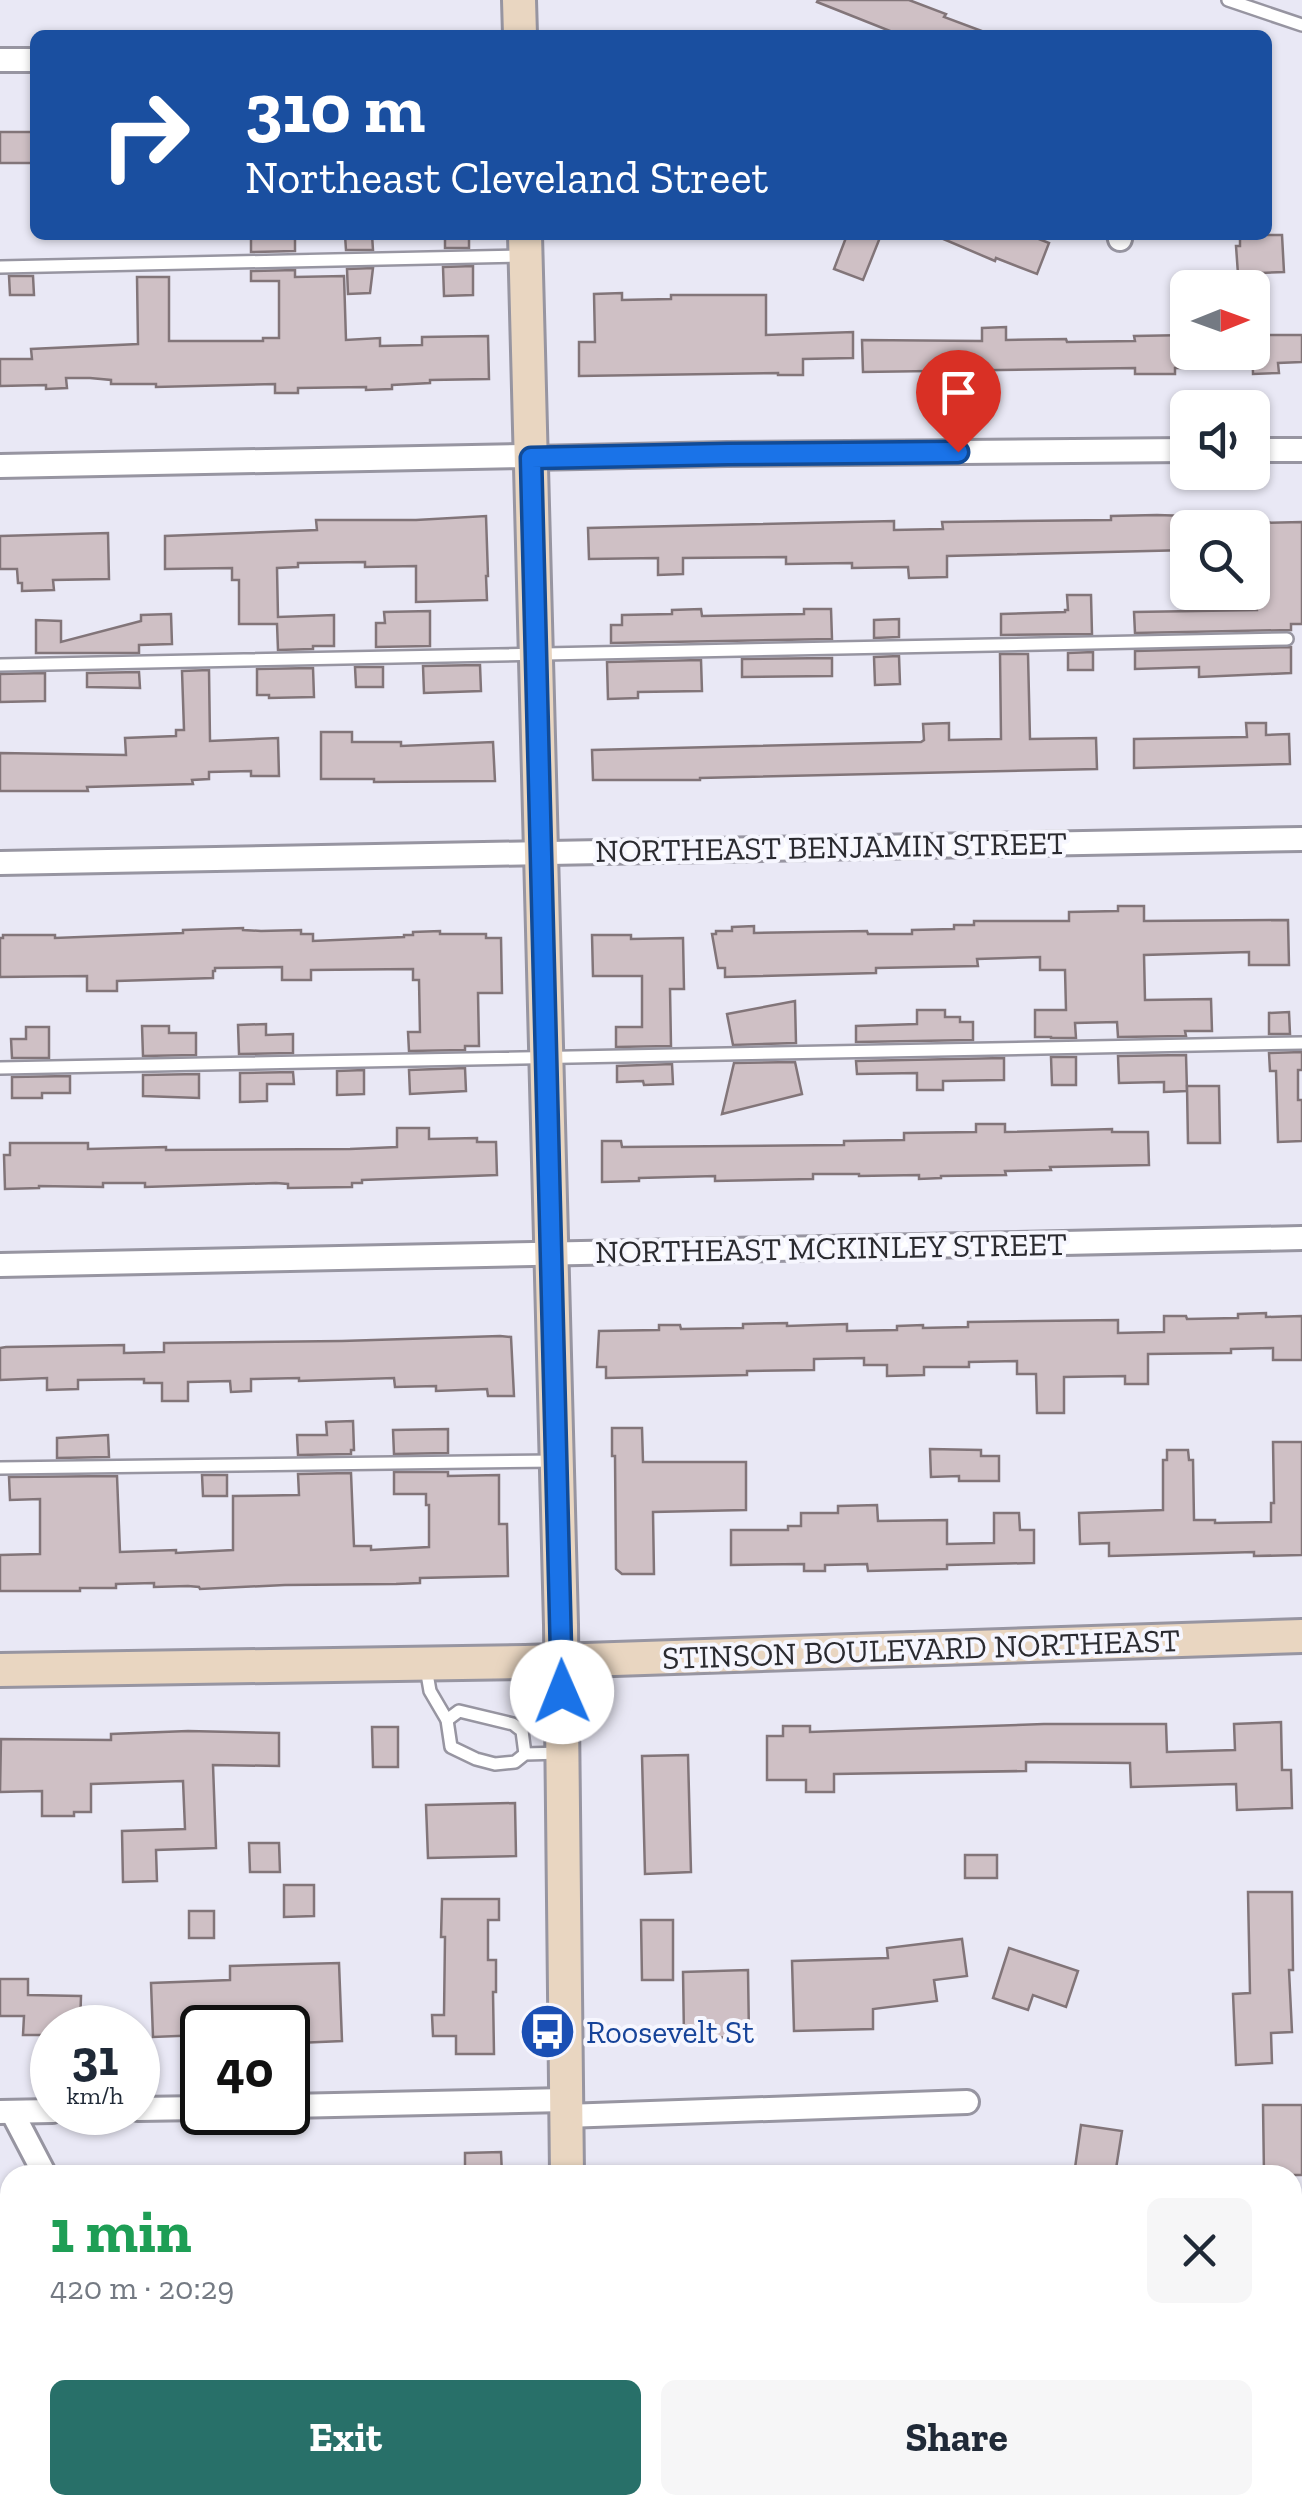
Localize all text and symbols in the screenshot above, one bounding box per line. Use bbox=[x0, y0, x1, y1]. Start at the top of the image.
text: 310 m bbox=[245, 66, 425, 150]
icon: right bbox=[80, 70, 210, 200]
text: Northeast Cleveland Street bbox=[245, 151, 768, 205]
north arrow bbox=[1170, 270, 1270, 370]
map controls bbox=[1170, 270, 1270, 610]
pin bbox=[916, 350, 1001, 453]
icon: arrive bbox=[931, 365, 986, 420]
button: sound bbox=[1170, 390, 1270, 490]
button: search bbox=[1170, 510, 1270, 610]
street label: NORTHEAST BENJAMIN STREET bbox=[595, 824, 1067, 870]
street label: NORTHEAST MCKINLEY STREET bbox=[595, 1225, 1067, 1271]
street label: STINSON BOULEVARD NORTHEAST bbox=[661, 1621, 1181, 1677]
position arrow bbox=[510, 1640, 614, 1744]
bus stop icon: Roosevelt St bbox=[517, 2002, 577, 2062]
speed limit sign: 40 bbox=[180, 2005, 310, 2135]
place label: Roosevelt St bbox=[586, 2013, 754, 2051]
text: 31 bbox=[72, 2028, 118, 2088]
text: km/h bbox=[66, 2080, 124, 2110]
text: 1 min bbox=[50, 2195, 192, 2267]
button: close bbox=[1147, 2198, 1252, 2303]
text: 420 m · 20:29 bbox=[50, 2269, 234, 2307]
button: Exit bbox=[50, 2380, 641, 2495]
button: Share bbox=[661, 2380, 1252, 2495]

